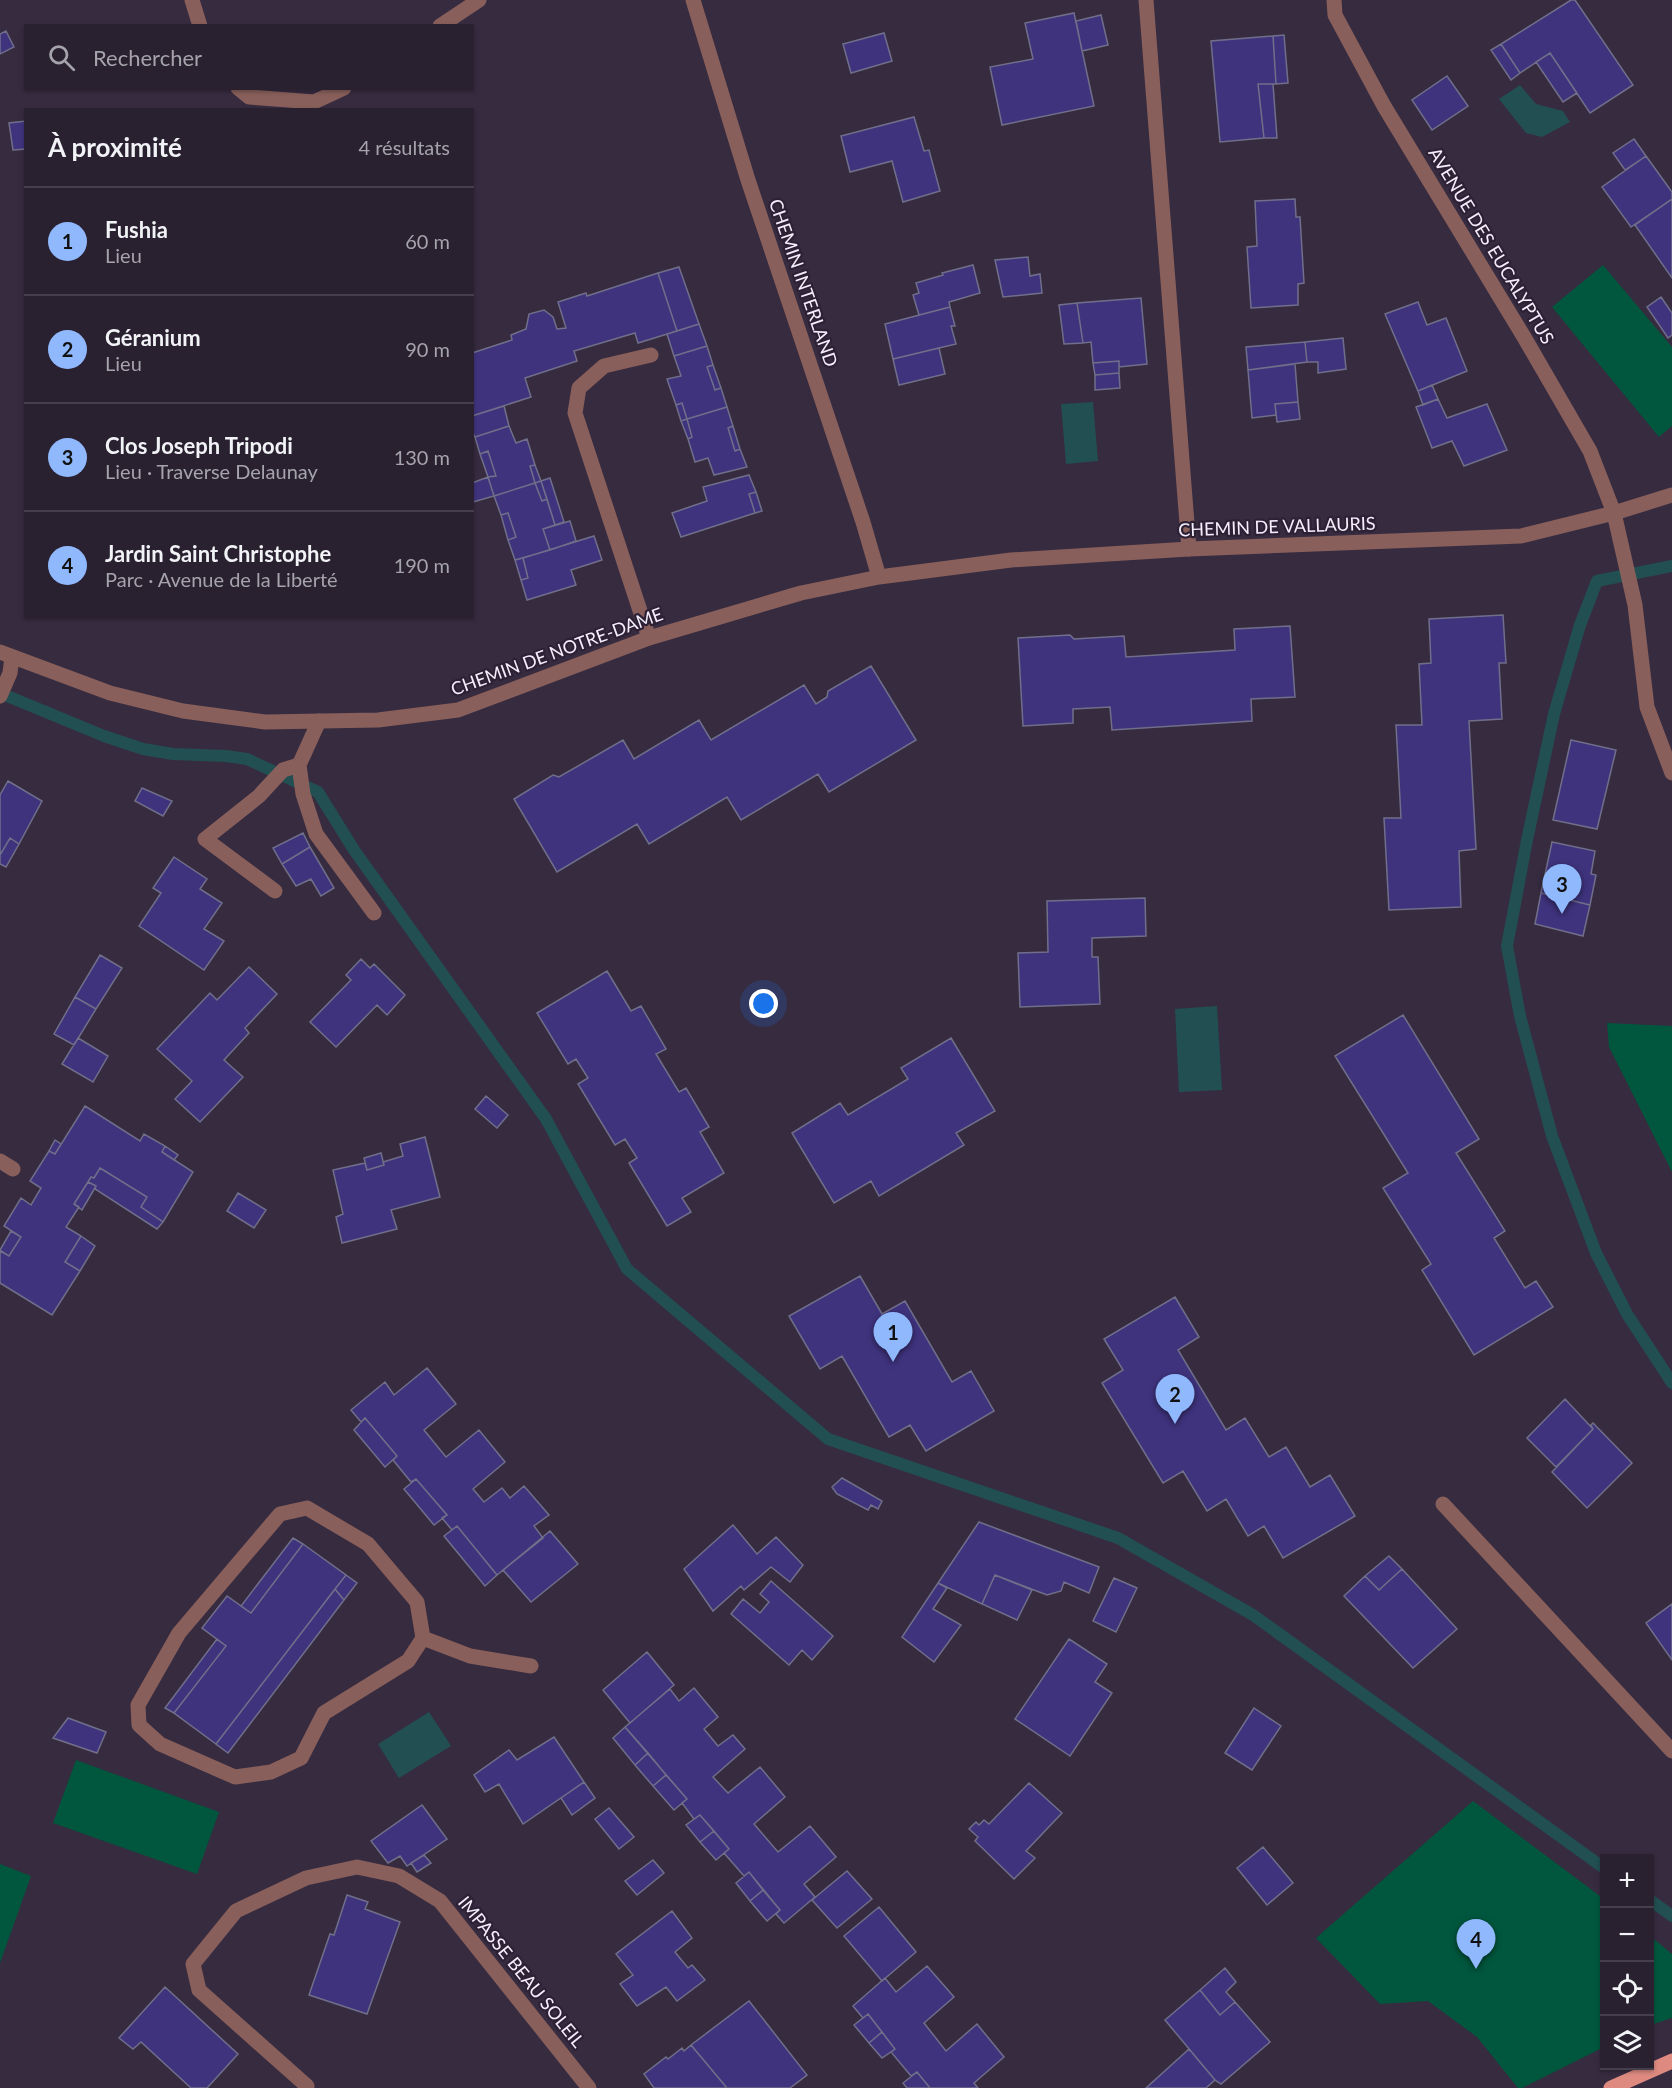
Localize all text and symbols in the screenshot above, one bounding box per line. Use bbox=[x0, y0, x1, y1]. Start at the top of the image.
search box bbox=[24, 24, 474, 90]
icon: search bbox=[45, 41, 78, 74]
text: Rechercher bbox=[93, 44, 202, 71]
text: À proximité bbox=[48, 131, 182, 163]
text: 4 résultats bbox=[359, 135, 450, 159]
street label: AVENUE DES EUCALYPTUS bbox=[1424, 143, 1559, 348]
street label: CHEMIN INTERLAND bbox=[765, 196, 843, 370]
text: Fushia bbox=[105, 216, 168, 243]
text: 1 bbox=[62, 229, 73, 253]
text: 60 m bbox=[405, 229, 450, 253]
text: Lieu bbox=[105, 243, 142, 267]
text: Géranium bbox=[105, 324, 201, 351]
text: 2 bbox=[62, 337, 73, 361]
text: 90 m bbox=[405, 337, 450, 361]
text: Lieu bbox=[105, 351, 142, 375]
text: Clos Joseph Tripodi bbox=[105, 432, 293, 459]
text: 3 bbox=[62, 445, 73, 469]
text: 130 m bbox=[394, 445, 450, 469]
text: Lieu · Traverse Delaunay bbox=[105, 459, 318, 483]
street label: CHEMIN DE VALLAURIS bbox=[1178, 512, 1376, 540]
text: Jardin Saint Christophe bbox=[105, 540, 331, 567]
text: 4 bbox=[62, 553, 73, 577]
text: 190 m bbox=[394, 553, 450, 577]
text: Parc · Avenue de la Liberté bbox=[105, 567, 338, 591]
street label: CHEMIN DE NOTRE-DAME bbox=[448, 602, 666, 700]
pin: 3 bbox=[1542, 864, 1582, 914]
your location bbox=[749, 989, 778, 1018]
pin: 1 bbox=[874, 1312, 912, 1362]
pin: 2 bbox=[1156, 1374, 1194, 1424]
map controls bbox=[1600, 1854, 1654, 2070]
button: + bbox=[1600, 1854, 1654, 1908]
street label: IMPASSE BEAU SOLEIL bbox=[454, 1891, 590, 2051]
button: − bbox=[1600, 1908, 1654, 1962]
pin: 4 bbox=[1456, 1920, 1496, 1969]
button: locate bbox=[1600, 1962, 1654, 2016]
button: layers bbox=[1600, 2016, 1654, 2070]

